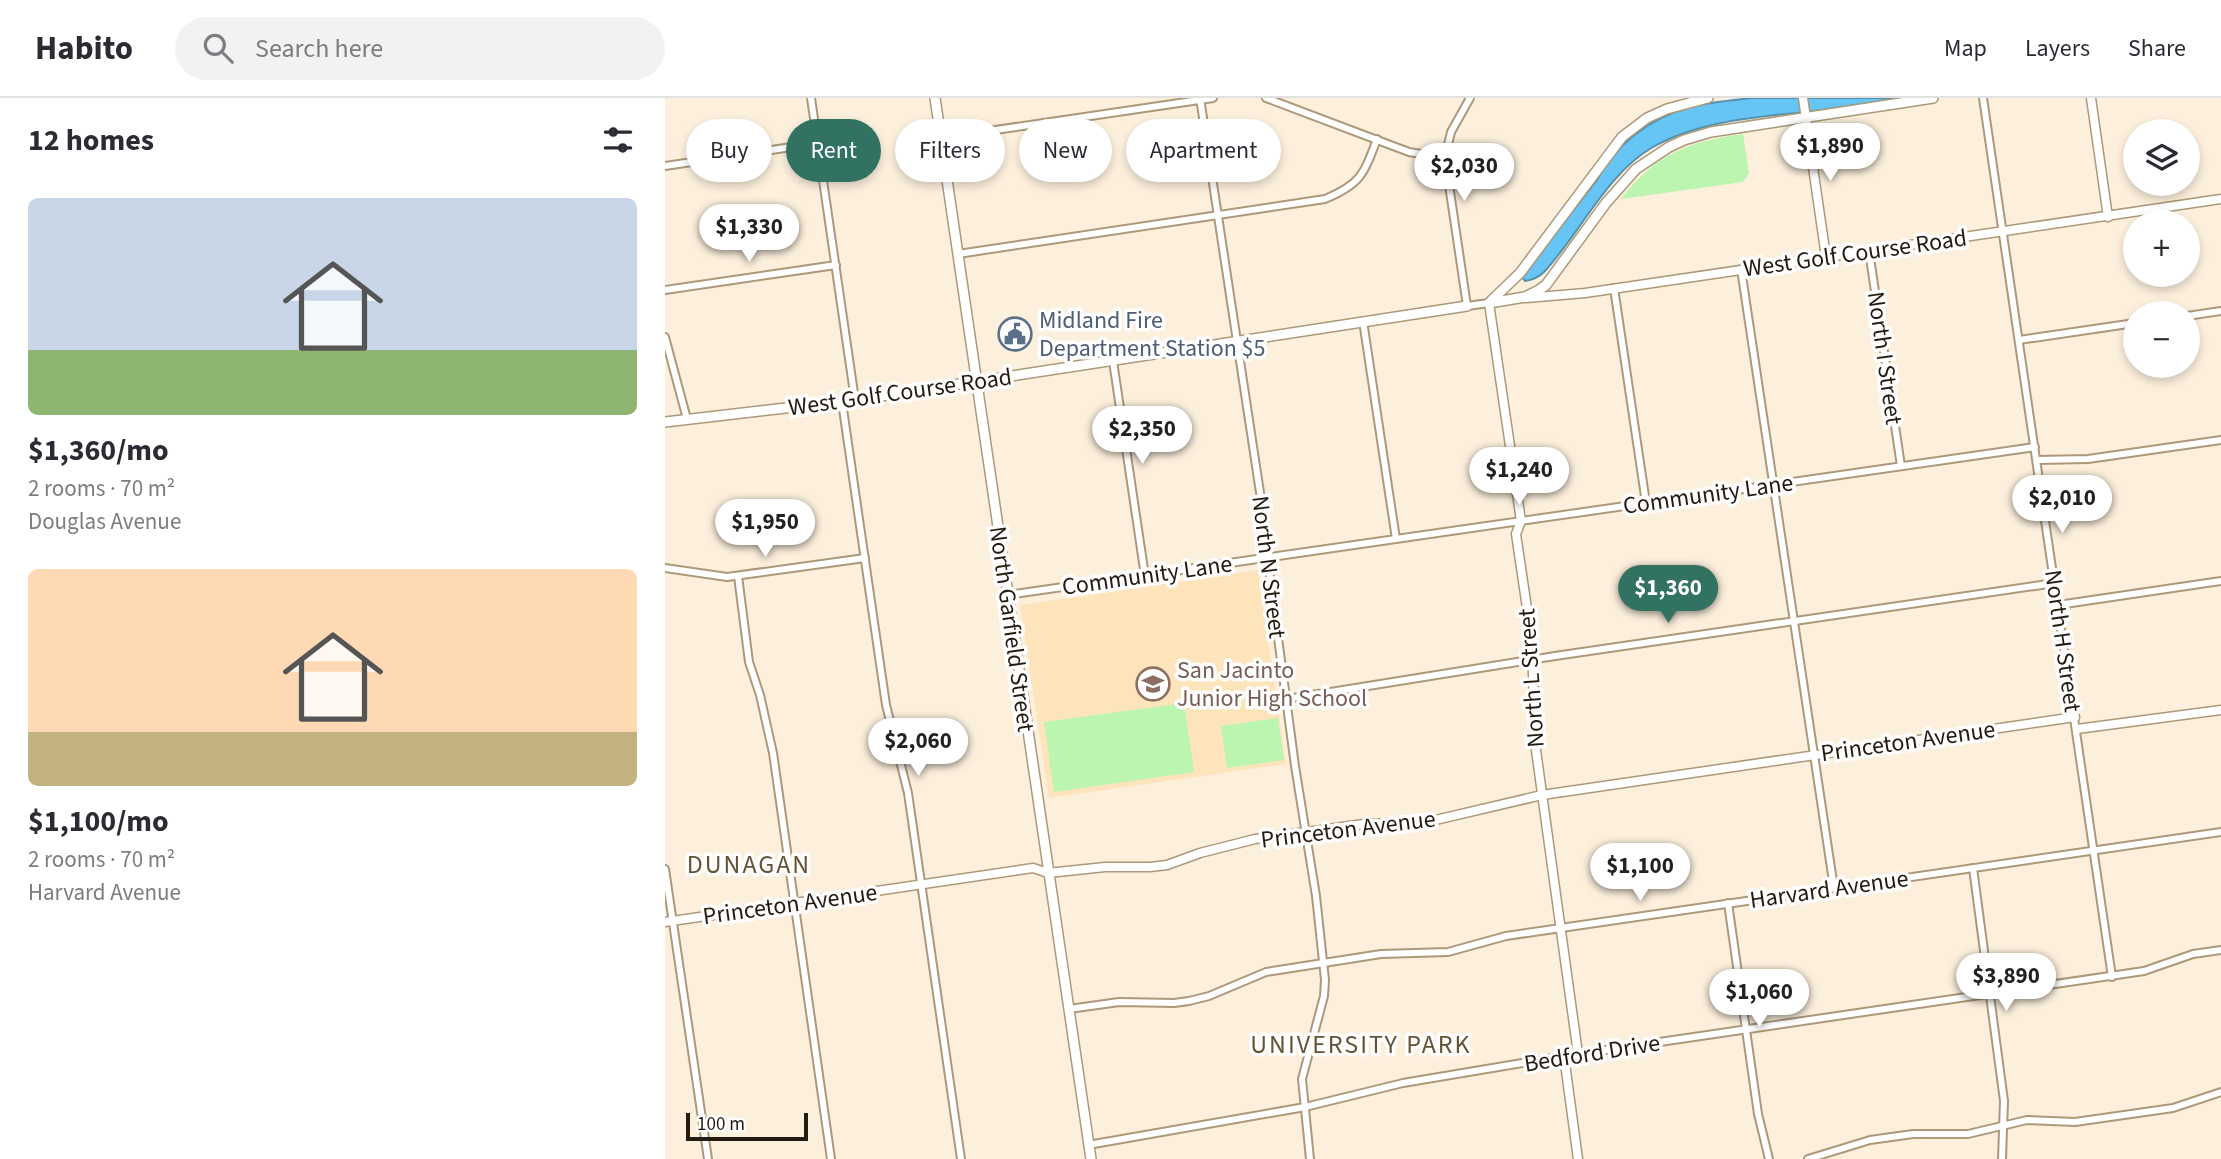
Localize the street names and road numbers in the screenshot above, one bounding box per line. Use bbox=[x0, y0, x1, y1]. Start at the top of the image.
street label: West Golf Course Road bbox=[1741, 220, 1969, 287]
street label: North I Street bbox=[1858, 289, 1911, 427]
street label: West Golf Course Road bbox=[786, 359, 1014, 426]
street label: Community Lane bbox=[1621, 465, 1795, 524]
street label: North N Street bbox=[1242, 494, 1295, 640]
street label: North Garfield Street bbox=[980, 524, 1043, 734]
street label: Community Lane bbox=[1060, 546, 1234, 605]
street label: North H Street bbox=[2035, 568, 2090, 715]
street label: North L Street bbox=[1509, 607, 1554, 749]
street label: Princeton Avenue bbox=[1819, 712, 1998, 771]
street label: Princeton Avenue bbox=[1259, 801, 1437, 858]
street label: Harvard Avenue bbox=[1748, 861, 1911, 918]
street label: Princeton Avenue bbox=[701, 875, 880, 934]
street label: Bedford Drive bbox=[1522, 1025, 1663, 1082]

